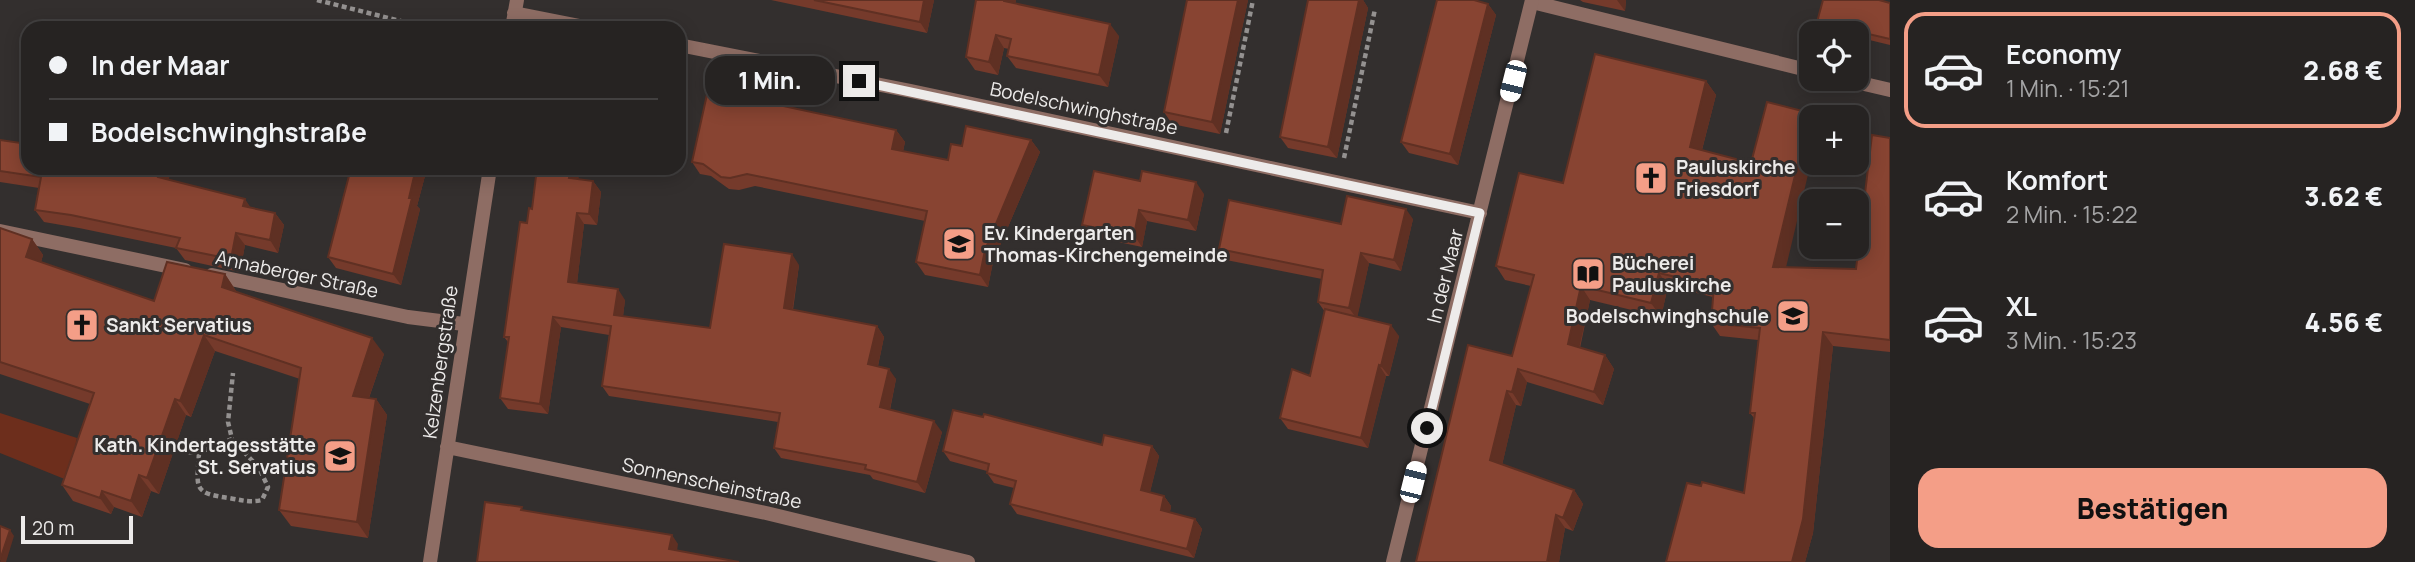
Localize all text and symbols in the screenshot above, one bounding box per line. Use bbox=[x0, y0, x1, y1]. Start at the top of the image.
map controls bbox=[1799, 21, 1869, 259]
button: locate bbox=[1799, 21, 1869, 91]
text: Economy bbox=[2006, 36, 2121, 72]
icon: car bbox=[1922, 39, 1985, 102]
text: In der Maar bbox=[91, 47, 230, 83]
text: 2.68 € bbox=[2303, 52, 2383, 88]
callout: 1 Min. bbox=[705, 56, 834, 106]
car bbox=[1498, 58, 1529, 104]
text: 1 Min. bbox=[738, 64, 802, 96]
route end bbox=[843, 65, 875, 97]
text: 1 Min. · 15:21 bbox=[2006, 72, 2129, 104]
street label: Bodelschwinghstraße bbox=[988, 75, 1180, 141]
button: + bbox=[1799, 105, 1869, 175]
text: Bodelschwinghstraße bbox=[91, 114, 367, 150]
place label: Pauluskirche Friesdorf bbox=[1676, 154, 1795, 202]
church icon: Pauluskirche Friesdorf bbox=[1632, 159, 1670, 197]
text: Komfort bbox=[2006, 162, 2108, 198]
icon: car bbox=[1922, 165, 1985, 228]
text: 3.62 € bbox=[2304, 178, 2383, 214]
button: − bbox=[1799, 189, 1869, 259]
text: 2 Min. · 15:22 bbox=[2006, 198, 2138, 230]
place label: Ev. Kindergarten Thomas-Kirchengemeinde bbox=[984, 220, 1228, 268]
school or university icon: Ev. Kindergarten Thomas-Kirchengemeinde bbox=[940, 225, 978, 263]
street label: In der Maar bbox=[1421, 226, 1469, 326]
street label: Annaberger Straße bbox=[213, 244, 381, 304]
place label: Bücherei Pauluskirche bbox=[1612, 250, 1731, 298]
library icon: Bücherei Pauluskirche bbox=[1569, 255, 1607, 293]
street label: Kelzenbergstraße bbox=[416, 284, 464, 440]
text: XL bbox=[2006, 288, 2037, 324]
icon: car bbox=[1922, 291, 1985, 354]
school or university icon: Bodelschwinghschule bbox=[1774, 297, 1812, 335]
place label: Bodelschwinghschule bbox=[1566, 303, 1769, 329]
text: 4.56 € bbox=[2304, 304, 2383, 340]
church icon: Sankt Servatius bbox=[63, 306, 101, 344]
place label: Sankt Servatius bbox=[106, 312, 252, 338]
text: 3 Min. · 15:23 bbox=[2006, 324, 2137, 356]
route start bbox=[1411, 412, 1443, 444]
place label: Kath. Kindertagesstätte St. Servatius bbox=[94, 432, 316, 480]
school or university icon: Kath. Kindertagesstätte St. Servatius bbox=[321, 437, 359, 475]
street label: Sonnenscheinstraße bbox=[620, 451, 804, 515]
car bbox=[1398, 459, 1429, 505]
button: Bestätigen bbox=[1918, 468, 2387, 548]
scale bar bbox=[21, 513, 133, 545]
text: 20 m bbox=[32, 515, 74, 541]

